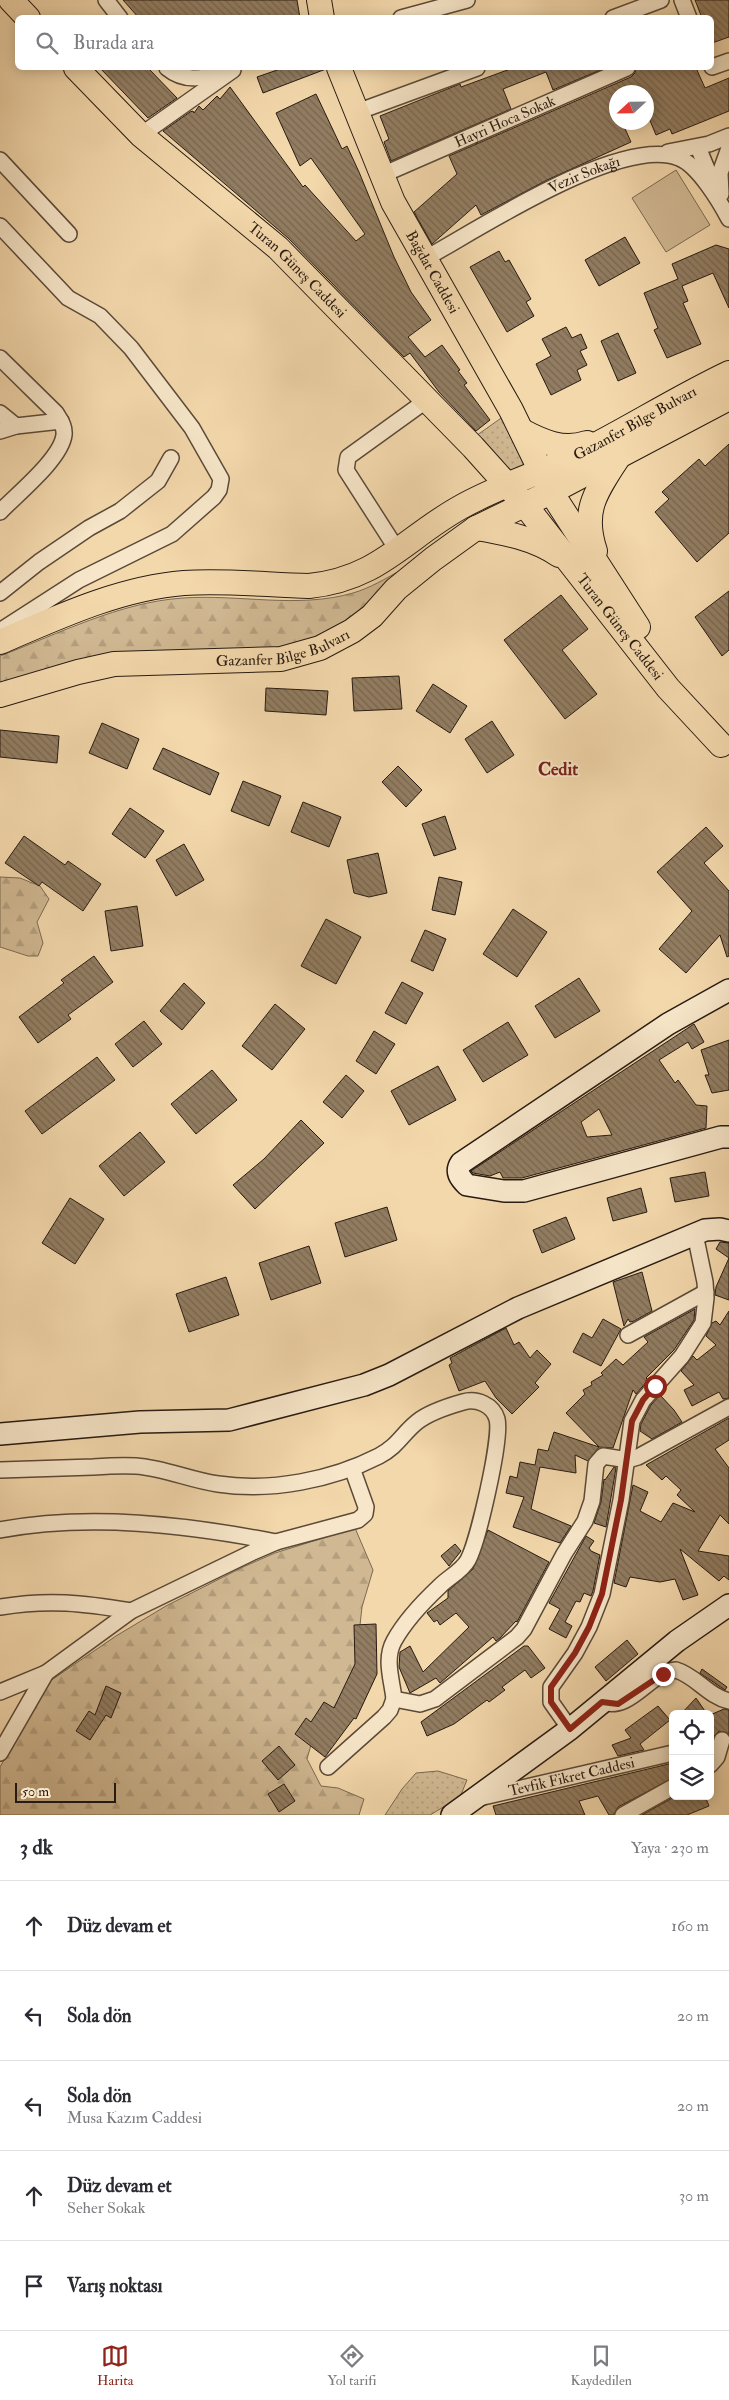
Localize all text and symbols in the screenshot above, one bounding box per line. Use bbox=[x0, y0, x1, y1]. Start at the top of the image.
search box bbox=[15, 15, 714, 70]
icon: search bbox=[33, 29, 61, 57]
text: Burada ara bbox=[73, 31, 154, 55]
north arrow bbox=[609, 85, 654, 130]
street label: Hayri Hoca Sokak bbox=[452, 91, 558, 152]
street label: Vezir Sokağı bbox=[545, 152, 622, 198]
street label: Turan Güneş Caddesi bbox=[244, 218, 350, 322]
street label: Bağdat Caddesi bbox=[401, 227, 463, 317]
street label: Gazanfer Bilge Bulvarı bbox=[570, 382, 700, 465]
street label: Turan Güneş Caddesi bbox=[572, 570, 667, 684]
street label: Gazanfer Bilge Bulvarı bbox=[216, 625, 353, 671]
district label: Cedit bbox=[538, 758, 578, 781]
route start bbox=[644, 1375, 667, 1398]
route end bbox=[652, 1663, 675, 1686]
map controls bbox=[669, 1710, 714, 1800]
button: locate bbox=[669, 1710, 714, 1755]
street label: Tevfik Fikret Caddesi bbox=[507, 1753, 637, 1801]
button: layers bbox=[669, 1755, 714, 1800]
scale bar bbox=[15, 1780, 116, 1803]
text: 50 m bbox=[22, 1783, 49, 1800]
text: 3 dk bbox=[20, 1834, 53, 1861]
text: Yaya · 230 m bbox=[631, 1838, 709, 1858]
icon: ahead bbox=[20, 1912, 48, 1940]
text: Düz devam et bbox=[67, 1914, 172, 1938]
text: 160 m bbox=[671, 1916, 709, 1936]
icon: left bbox=[20, 2002, 48, 2030]
text: Sola dön bbox=[67, 2004, 132, 2028]
text: 20 m bbox=[677, 2006, 709, 2026]
text: Sola dön bbox=[67, 2084, 132, 2108]
icon: left bbox=[20, 2092, 48, 2120]
text: 20 m bbox=[677, 2096, 709, 2116]
text: Musa Kazım Caddesi bbox=[67, 2108, 202, 2128]
text: Düz devam et bbox=[67, 2174, 172, 2198]
icon: ahead bbox=[20, 2182, 48, 2210]
text: 30 m bbox=[679, 2186, 709, 2206]
text: Seher Sokak bbox=[67, 2198, 145, 2218]
icon: arrive bbox=[20, 2272, 48, 2300]
text: Varış noktası bbox=[67, 2274, 163, 2298]
tab: Harita bbox=[97, 2342, 134, 2389]
tab: Yol tarifi bbox=[328, 2342, 377, 2389]
tab: Kaydedilen bbox=[571, 2342, 632, 2389]

